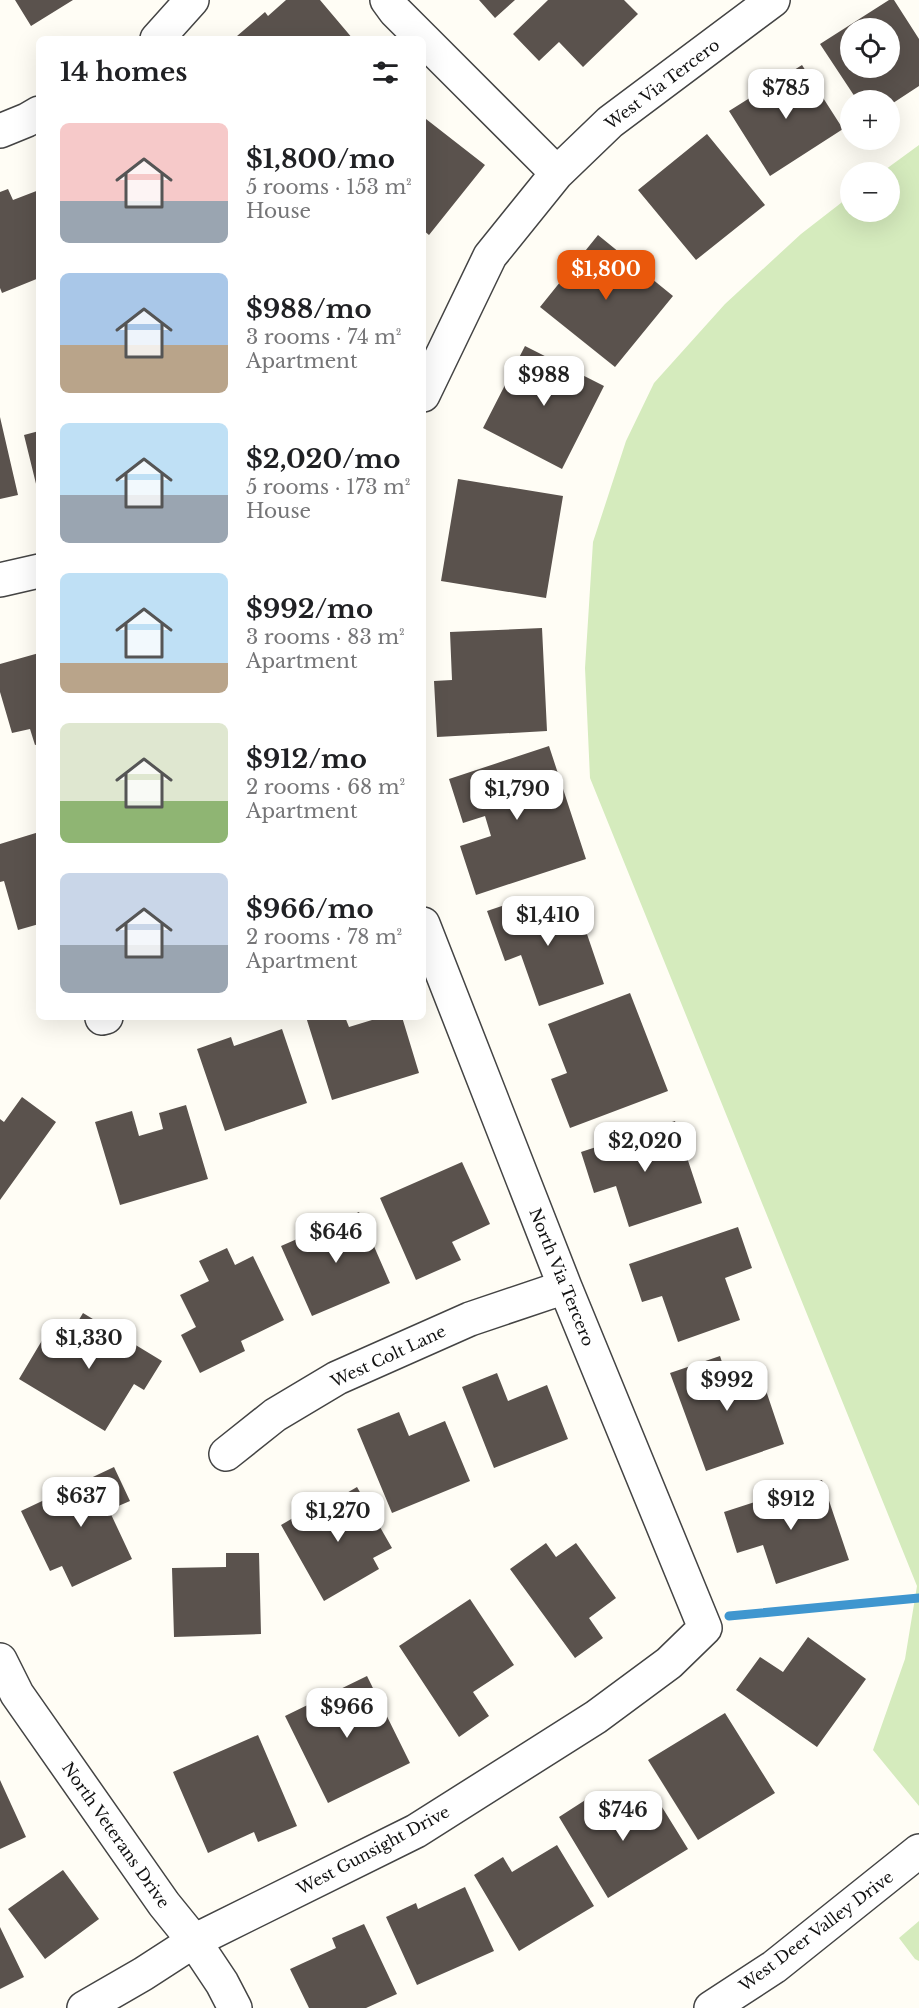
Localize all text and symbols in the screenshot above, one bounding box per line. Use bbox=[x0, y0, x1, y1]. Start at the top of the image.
map controls bbox=[840, 18, 900, 222]
button: locate bbox=[840, 18, 900, 78]
street label: West Via Tercero bbox=[600, 34, 723, 134]
text: 14 homes bbox=[60, 56, 187, 88]
icon: filters bbox=[369, 56, 402, 89]
pin: $785 bbox=[750, 69, 822, 120]
text: $785 bbox=[762, 76, 810, 100]
button: + bbox=[840, 90, 900, 150]
text: $1,800/mo bbox=[246, 143, 395, 175]
icon: home bbox=[108, 147, 180, 219]
button: − bbox=[840, 162, 900, 222]
text: 5 rooms · 153 m² bbox=[246, 175, 412, 199]
text: House bbox=[246, 199, 311, 223]
pin: $1,800 bbox=[557, 250, 655, 301]
text: $1,800 bbox=[571, 257, 641, 281]
text: $988/mo bbox=[246, 293, 372, 325]
icon: home bbox=[108, 297, 180, 369]
text: 3 rooms · 74 m² bbox=[246, 325, 402, 349]
text: Apartment bbox=[246, 349, 357, 373]
pin: $988 bbox=[508, 356, 580, 407]
text: $988 bbox=[518, 363, 570, 387]
text: $2,020/mo bbox=[246, 443, 400, 475]
icon: home bbox=[108, 447, 180, 519]
text: 5 rooms · 173 m² bbox=[246, 475, 410, 499]
text: House bbox=[246, 499, 311, 523]
text: $992/mo bbox=[246, 593, 373, 625]
icon: home bbox=[108, 597, 180, 669]
text: 3 rooms · 83 m² bbox=[246, 625, 405, 649]
text: Apartment bbox=[246, 649, 357, 673]
text: $912/mo bbox=[246, 743, 367, 775]
icon: home bbox=[108, 747, 180, 819]
pin: $1,790 bbox=[468, 770, 566, 821]
text: 2 rooms · 68 m² bbox=[246, 775, 405, 799]
text: $1,790 bbox=[484, 777, 550, 801]
text: Apartment bbox=[246, 799, 357, 823]
text: $966/mo bbox=[246, 893, 374, 925]
pin: $1,410 bbox=[499, 896, 597, 947]
icon: home bbox=[108, 897, 180, 969]
text: $1,410 bbox=[516, 903, 580, 927]
text: 2 rooms · 78 m² bbox=[246, 925, 402, 949]
text: Apartment bbox=[246, 949, 357, 973]
pin: $2,020 bbox=[596, 1122, 694, 1173]
text: $2,020 bbox=[608, 1129, 682, 1153]
street label: North Via Tercero bbox=[525, 1205, 599, 1349]
pin: $646 bbox=[300, 1213, 372, 1264]
text: $646 bbox=[309, 1220, 363, 1244]
pin: $1,330 bbox=[40, 1319, 138, 1370]
street label: West Colt Lane bbox=[326, 1321, 449, 1392]
text: $1,330 bbox=[55, 1326, 123, 1350]
pin: $992 bbox=[691, 1361, 763, 1412]
text: $992 bbox=[701, 1368, 753, 1392]
pin: $637 bbox=[45, 1477, 117, 1528]
pin: $912 bbox=[755, 1480, 827, 1531]
text: $637 bbox=[56, 1484, 106, 1508]
text: $912 bbox=[767, 1487, 815, 1511]
pin: $1,270 bbox=[289, 1492, 387, 1543]
text: $1,270 bbox=[305, 1499, 371, 1523]
pin: $966 bbox=[311, 1688, 383, 1739]
text: $966 bbox=[320, 1695, 374, 1719]
street label: North Veterans Drive bbox=[58, 1758, 174, 1912]
pin: $746 bbox=[587, 1791, 659, 1842]
text: $746 bbox=[598, 1798, 648, 1822]
street label: West Gunsight Drive bbox=[292, 1801, 453, 1899]
street label: West Deer Valley Drive bbox=[734, 1867, 897, 1996]

